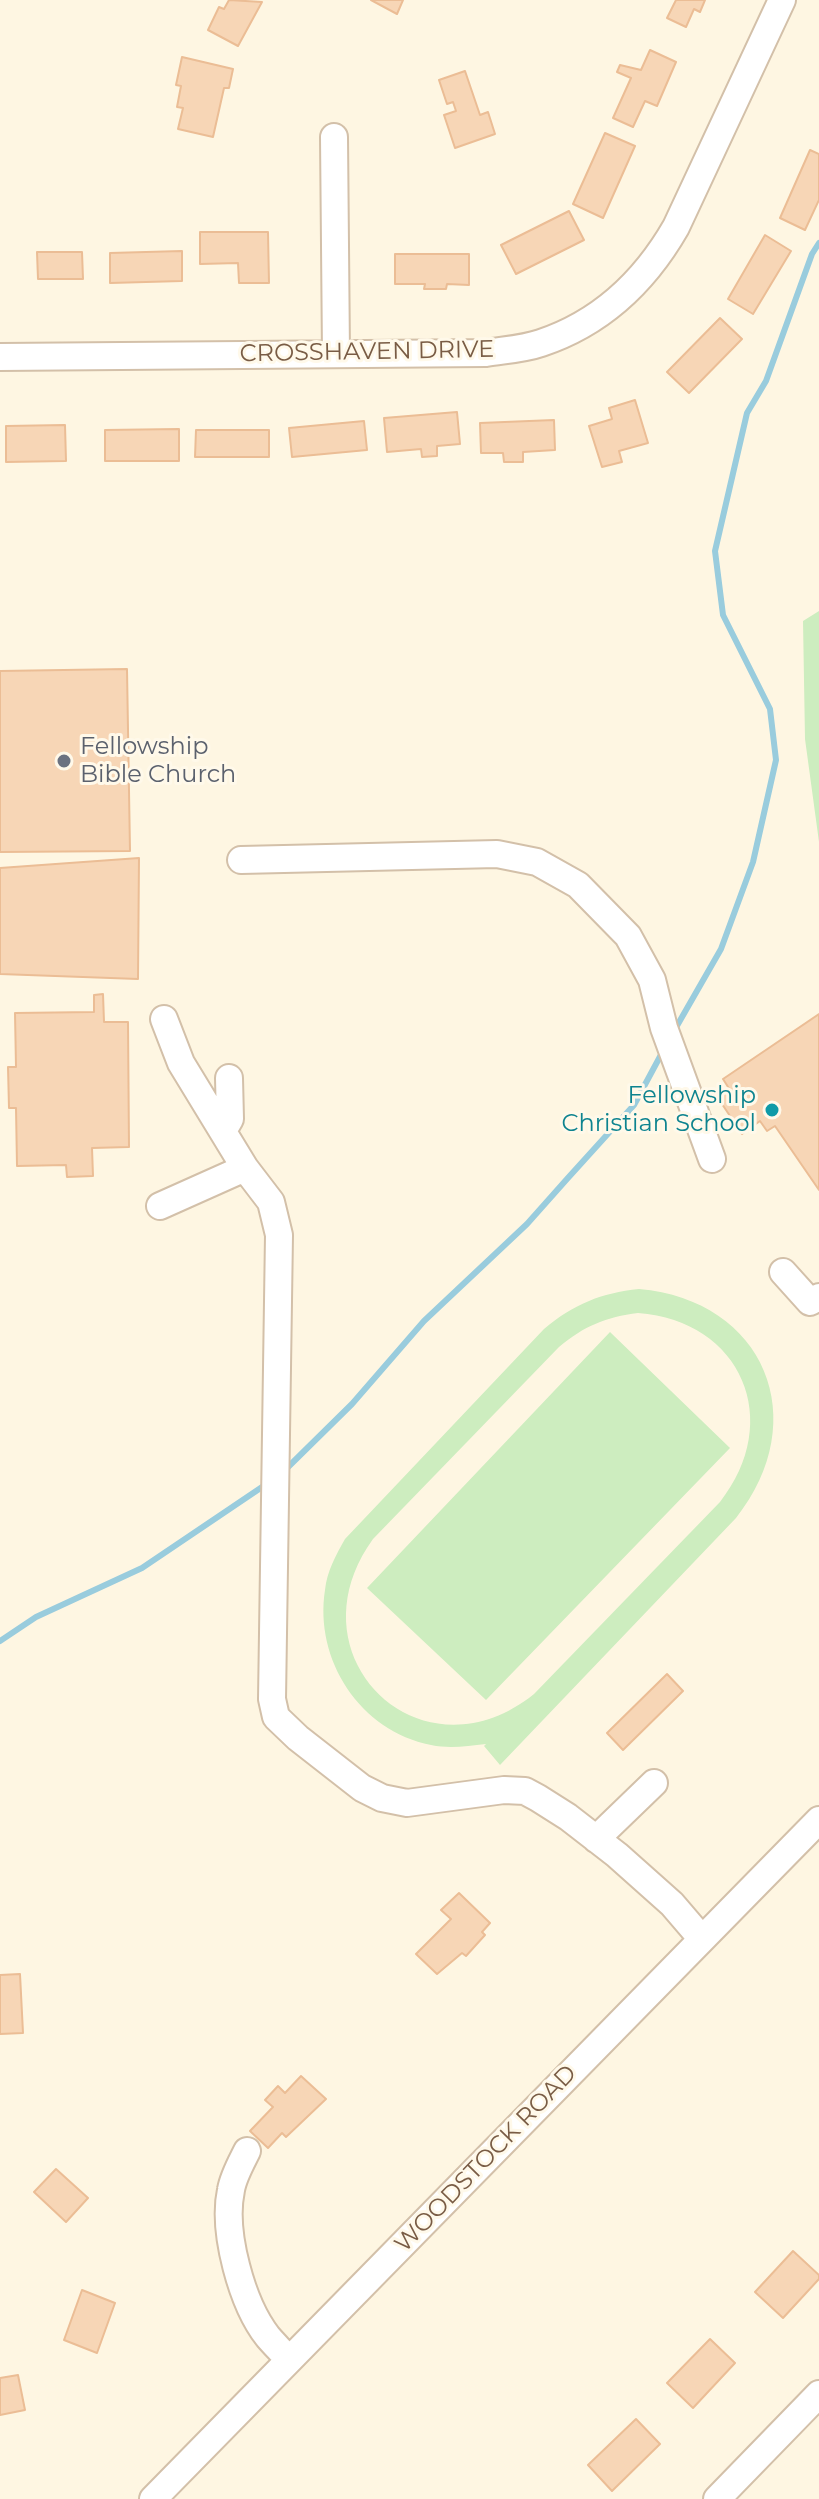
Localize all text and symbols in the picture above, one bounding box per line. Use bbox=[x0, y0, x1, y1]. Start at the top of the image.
street label: CROSSHAVEN DRIVE bbox=[239, 335, 495, 369]
place label: Fellowship Bible Church bbox=[80, 733, 236, 789]
marker: Fellowship Bible Church bbox=[55, 752, 73, 770]
place label: Fellowship Christian School bbox=[561, 1082, 756, 1138]
marker: Fellowship Christian School bbox=[763, 1101, 781, 1119]
street label: WOODSTOCK ROAD bbox=[389, 2059, 583, 2259]

